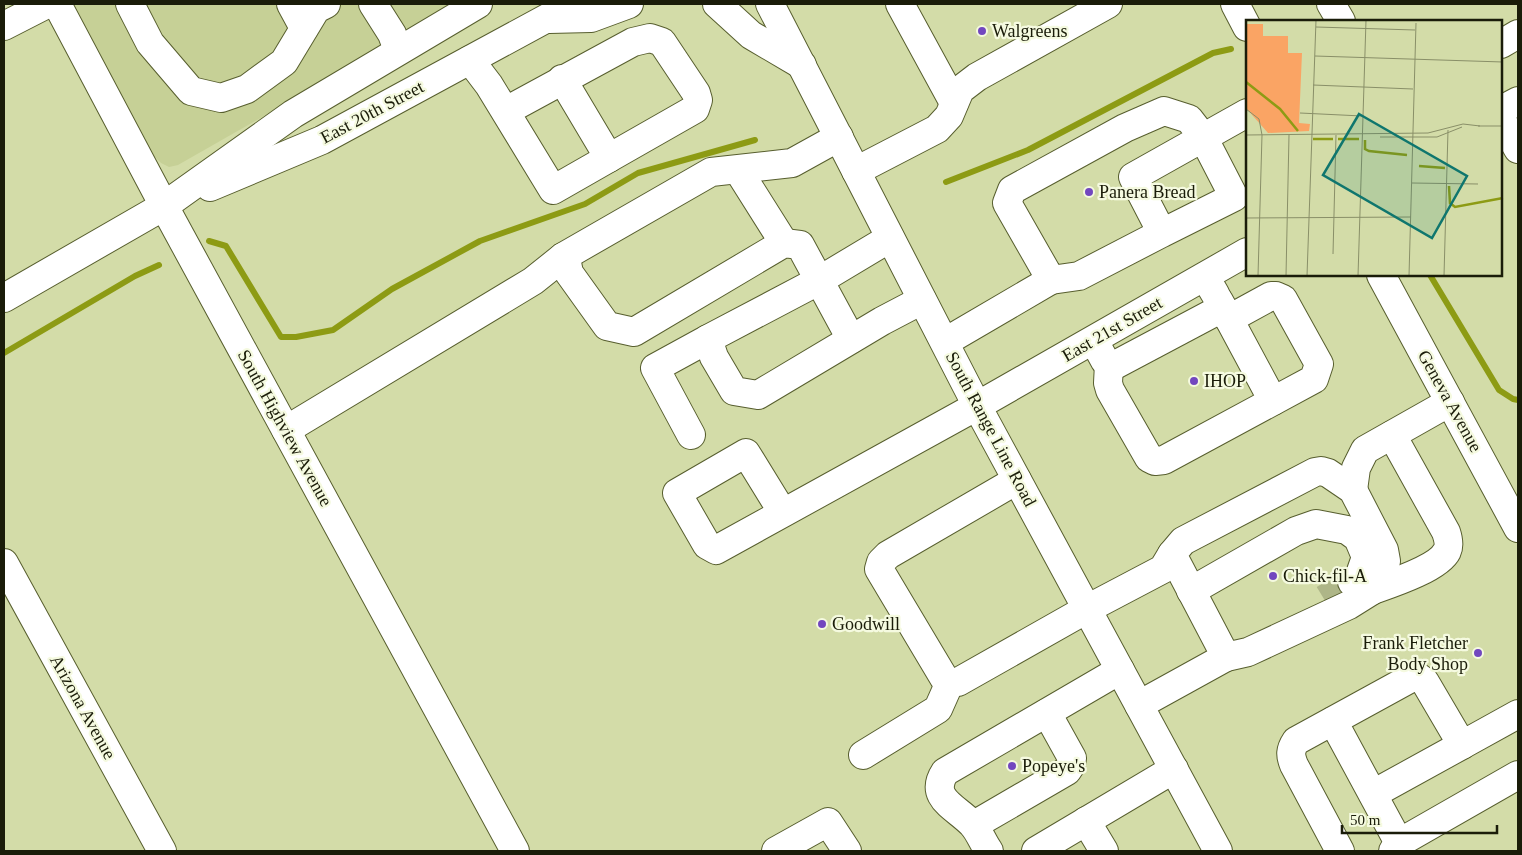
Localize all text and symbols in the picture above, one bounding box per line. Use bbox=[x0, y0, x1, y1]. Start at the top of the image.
inset map bbox=[1246, 20, 1502, 276]
place label: Walgreens bbox=[992, 21, 1068, 41]
marker: Walgreens bbox=[976, 25, 988, 37]
street label: East 20th Street bbox=[317, 76, 427, 148]
place label: Panera Bread bbox=[1099, 182, 1195, 202]
marker: Panera Bread bbox=[1083, 186, 1095, 198]
street label: East 21st Street bbox=[1059, 292, 1165, 366]
street label: South Highview Avenue bbox=[234, 346, 336, 510]
street label: Geneva Avenue bbox=[1414, 347, 1486, 455]
street label: South Range Line Road bbox=[942, 348, 1040, 510]
place label: IHOP bbox=[1204, 371, 1246, 391]
marker: IHOP bbox=[1188, 375, 1200, 387]
place label: Chick-fil-A bbox=[1283, 566, 1367, 586]
marker: Chick-fil-A bbox=[1267, 570, 1279, 582]
place label: Goodwill bbox=[832, 614, 900, 634]
marker: Goodwill bbox=[816, 618, 828, 630]
place label: Frank Fletcher Body Shop bbox=[1363, 633, 1468, 674]
marker: Frank Fletcher Body Shop bbox=[1472, 647, 1484, 659]
street label: Arizona Avenue bbox=[46, 651, 120, 763]
place label: Popeye's bbox=[1022, 756, 1085, 776]
marker: Popeye's bbox=[1006, 760, 1018, 772]
scale bar bbox=[1342, 802, 1497, 834]
text: 50 m bbox=[1350, 812, 1381, 828]

